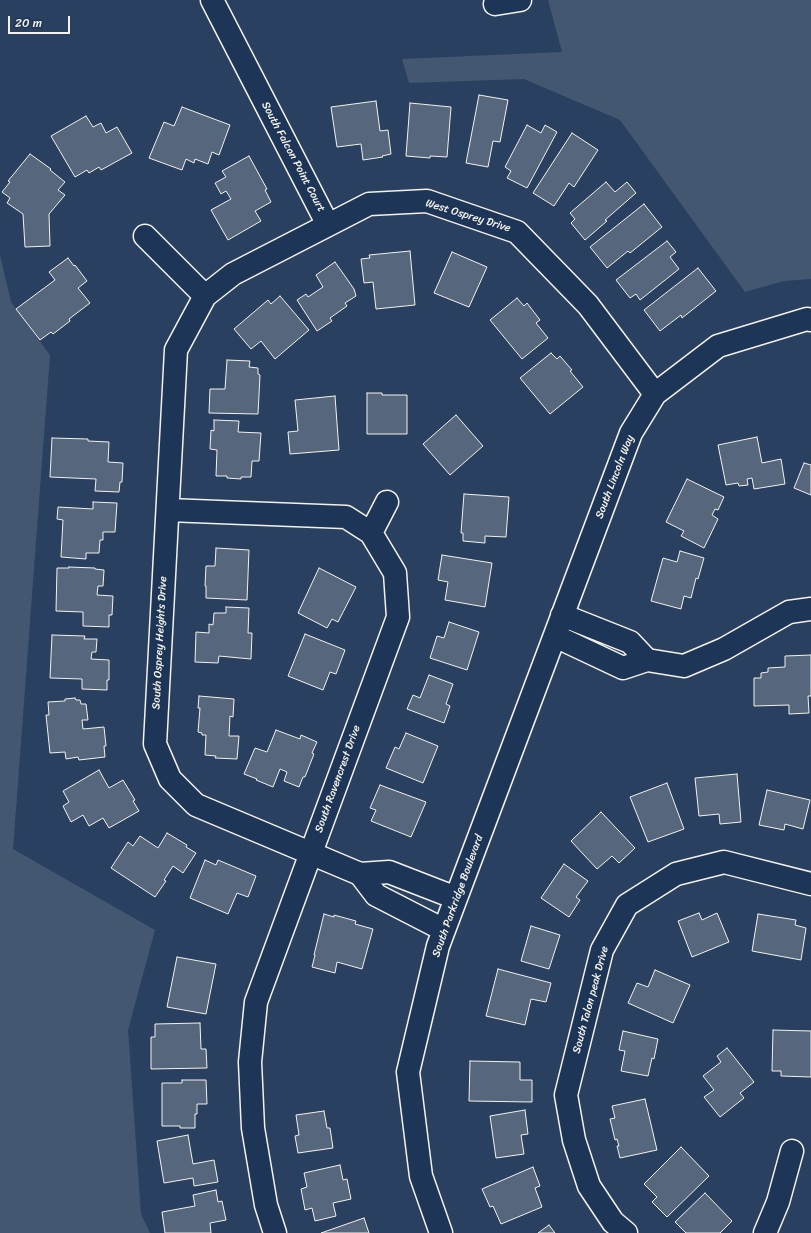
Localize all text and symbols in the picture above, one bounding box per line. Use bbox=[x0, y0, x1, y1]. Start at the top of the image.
scale bar bbox=[10, 8, 72, 34]
text: 20 m bbox=[15, 12, 42, 34]
street label: South Falcon Point Court bbox=[258, 100, 328, 214]
street label: West Osprey Drive bbox=[424, 197, 512, 235]
street label: South Lincoln Way bbox=[593, 433, 637, 521]
street label: South Osprey Heights Drive bbox=[150, 576, 170, 710]
street label: South Ravencrest Drive bbox=[312, 724, 364, 834]
street label: South Parkridge Boulevard bbox=[430, 833, 486, 959]
street label: South Talon peak Drive bbox=[570, 945, 612, 1055]

